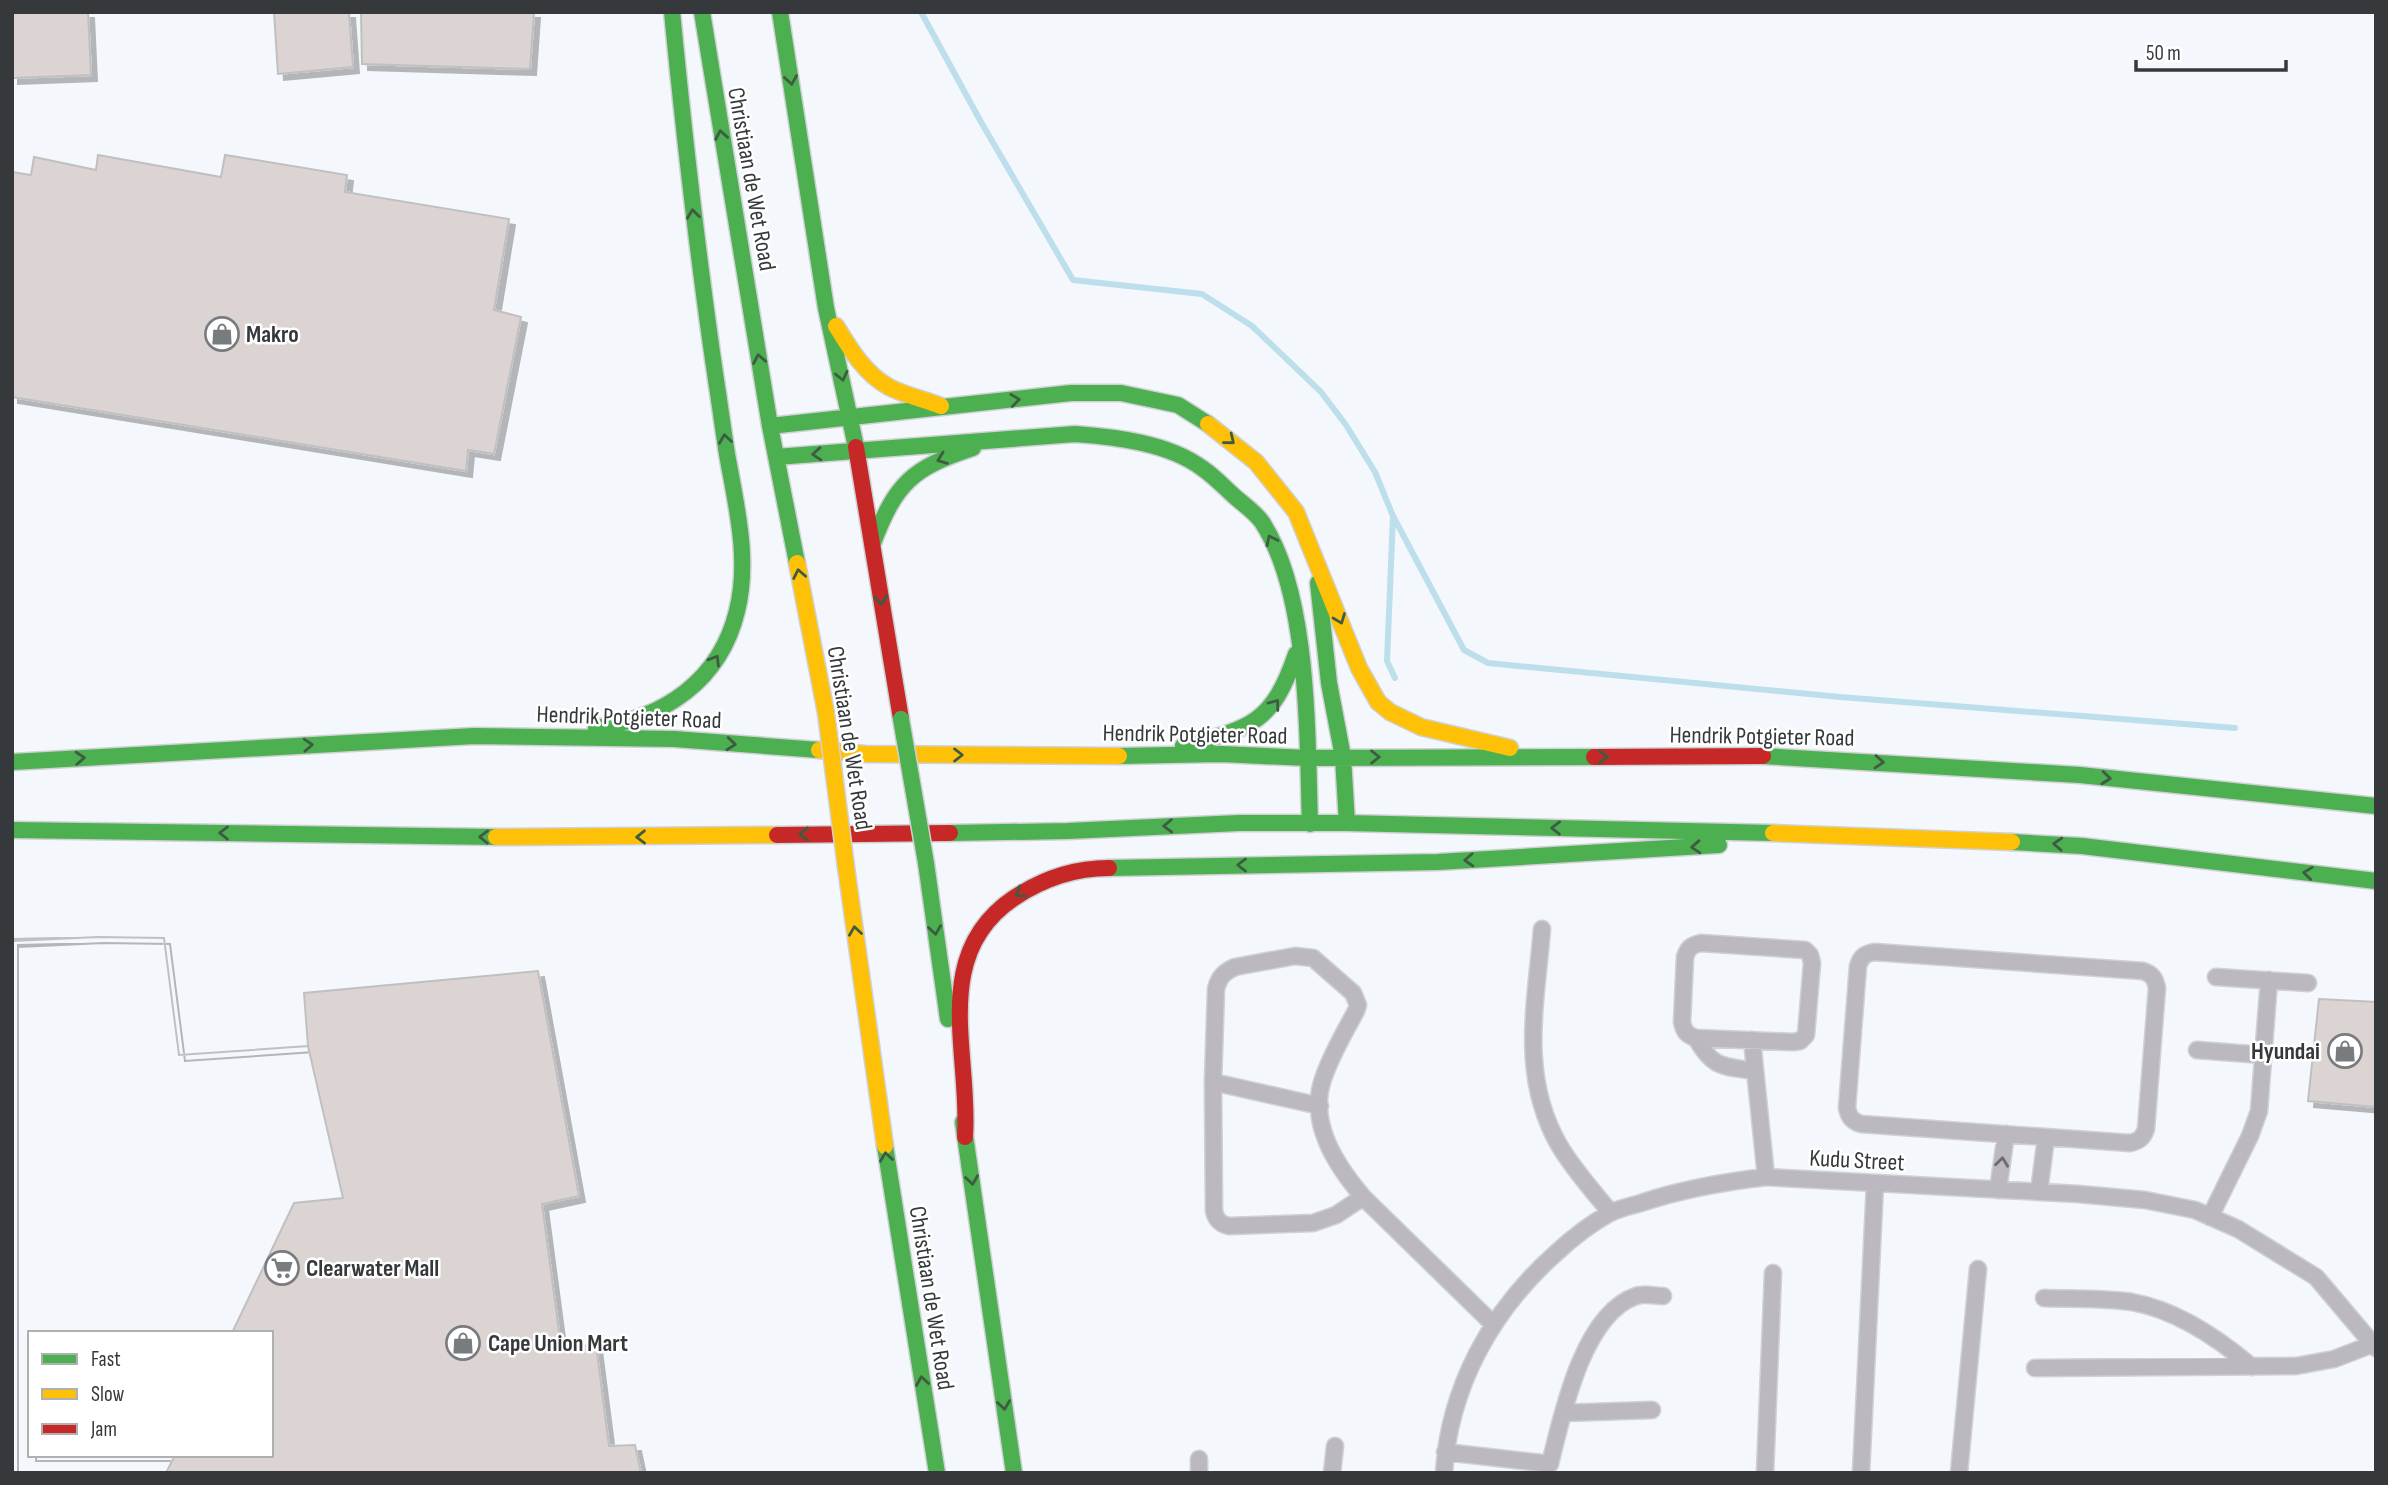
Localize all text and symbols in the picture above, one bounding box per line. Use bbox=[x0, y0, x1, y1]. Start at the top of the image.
scale bar bbox=[2136, 28, 2286, 72]
text: 50 m bbox=[2146, 41, 2181, 66]
one-way arrow bbox=[783, 74, 798, 86]
street label: Christiaan de Wet Road bbox=[721, 85, 782, 273]
one-way arrow bbox=[714, 129, 729, 141]
one-way arrow bbox=[685, 208, 700, 220]
shop icon: Makro bbox=[203, 315, 241, 353]
place label: Makro bbox=[246, 320, 299, 349]
one-way arrow bbox=[752, 353, 767, 365]
one-way arrow bbox=[834, 370, 848, 382]
one-way arrow bbox=[1009, 392, 1021, 407]
one-way arrow bbox=[1222, 432, 1234, 445]
one-way arrow bbox=[718, 433, 733, 445]
one-way arrow bbox=[811, 446, 822, 461]
one-way arrow bbox=[936, 451, 948, 465]
one-way arrow bbox=[1265, 535, 1279, 547]
one-way arrow bbox=[792, 568, 807, 580]
one-way arrow bbox=[873, 594, 888, 606]
one-way arrow bbox=[1332, 613, 1346, 625]
street label: Christiaan de Wet Road bbox=[821, 644, 878, 832]
one-way arrow bbox=[706, 655, 719, 668]
one-way arrow bbox=[1266, 699, 1279, 711]
street label: Hendrik Potgieter Road bbox=[536, 700, 722, 735]
street label: Hendrik Potgieter Road bbox=[1102, 718, 1288, 751]
street label: Hendrik Potgieter Road bbox=[1669, 720, 1855, 753]
one-way arrow bbox=[725, 736, 736, 751]
one-way arrow bbox=[302, 738, 313, 753]
one-way arrow bbox=[953, 747, 963, 763]
one-way arrow bbox=[1371, 749, 1381, 765]
one-way arrow bbox=[1598, 749, 1609, 765]
one-way arrow bbox=[75, 751, 86, 766]
one-way arrow bbox=[1874, 755, 1885, 770]
one-way arrow bbox=[2101, 770, 2112, 785]
one-way arrow bbox=[1163, 819, 1174, 834]
one-way arrow bbox=[1551, 821, 1562, 836]
one-way arrow bbox=[219, 825, 229, 841]
one-way arrow bbox=[798, 826, 808, 842]
one-way arrow bbox=[478, 829, 489, 845]
one-way arrow bbox=[635, 829, 646, 844]
one-way arrow bbox=[2052, 837, 2063, 852]
one-way arrow bbox=[1691, 839, 1702, 854]
one-way arrow bbox=[1464, 853, 1475, 868]
one-way arrow bbox=[1236, 857, 1247, 873]
one-way arrow bbox=[2302, 866, 2314, 881]
one-way arrow bbox=[1015, 884, 1028, 897]
one-way arrow bbox=[928, 924, 943, 936]
one-way arrow bbox=[847, 925, 862, 937]
shop icon: Hyundai bbox=[2326, 1032, 2364, 1070]
place label: Hyundai bbox=[2251, 1037, 2320, 1066]
street label: Kudu Street bbox=[1809, 1144, 1905, 1177]
one-way arrow bbox=[879, 1151, 894, 1162]
one-way arrow bbox=[1995, 1156, 2010, 1168]
one-way arrow bbox=[964, 1174, 979, 1186]
street label: Christiaan de Wet Road bbox=[903, 1204, 960, 1392]
supermarket icon: Clearwater Mall bbox=[263, 1249, 301, 1287]
place label: Clearwater Mall bbox=[306, 1254, 439, 1283]
shop icon: Cape Union Mart bbox=[444, 1324, 482, 1362]
place label: Cape Union Mart bbox=[488, 1329, 628, 1358]
legend bbox=[28, 1331, 273, 1457]
text: Fast bbox=[91, 1347, 121, 1372]
one-way arrow bbox=[915, 1375, 930, 1387]
text: Slow bbox=[91, 1382, 125, 1407]
one-way arrow bbox=[996, 1399, 1011, 1411]
text: Jam bbox=[90, 1417, 117, 1442]

